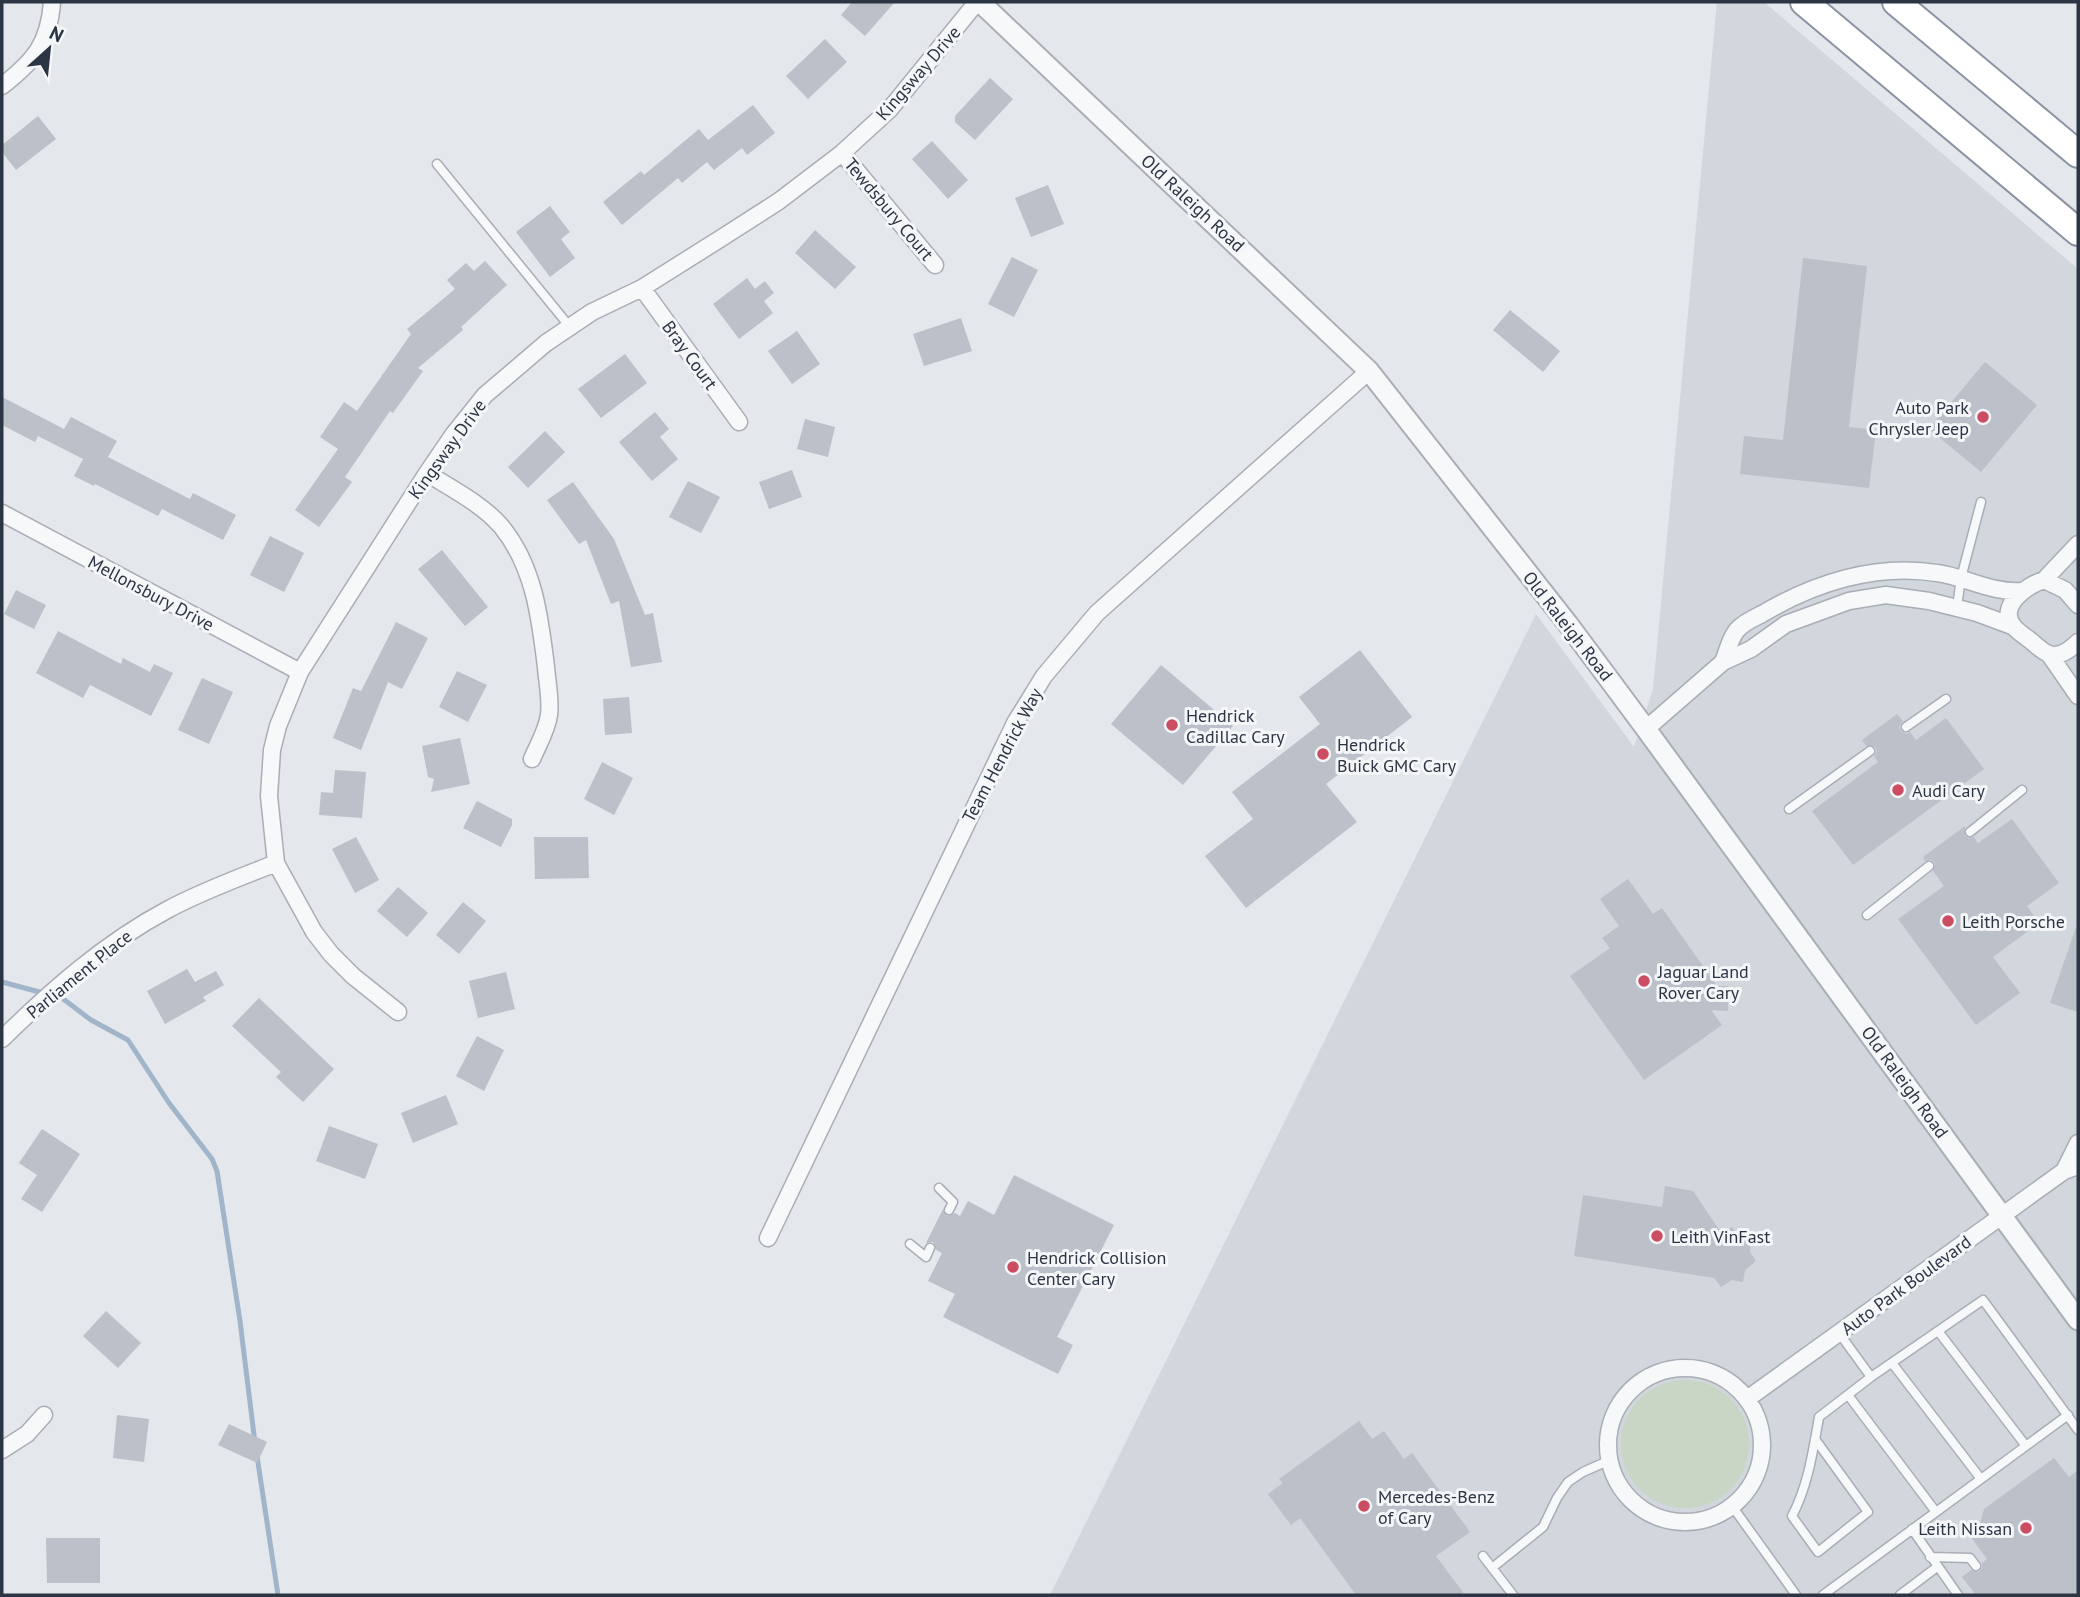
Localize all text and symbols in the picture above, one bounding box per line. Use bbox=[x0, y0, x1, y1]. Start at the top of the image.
north arrow bbox=[14, 14, 84, 84]
text: N bbox=[46, 20, 68, 47]
street label: Kingsway Drive bbox=[871, 21, 965, 125]
street label: Old Raleigh Road bbox=[1136, 149, 1250, 257]
street label: Tewdsbury Court bbox=[839, 153, 939, 265]
street label: Bray Court bbox=[657, 316, 723, 394]
street label: Kingsway Drive bbox=[403, 395, 491, 503]
place label: Auto Park Chrysler Jeep bbox=[1868, 396, 1969, 440]
marker: Auto Park Chrysler Jeep bbox=[1975, 409, 1991, 425]
street label: Mellonsbury Drive bbox=[84, 550, 218, 636]
street label: Old Raleigh Road bbox=[1518, 566, 1618, 686]
street label: Team Hendrick Way bbox=[957, 683, 1047, 826]
place label: Hendrick Cadillac Cary bbox=[1186, 704, 1285, 748]
marker: Hendrick Cadillac Cary bbox=[1164, 717, 1180, 733]
place label: Hendrick Buick GMC Cary bbox=[1337, 733, 1457, 777]
marker: Hendrick Buick GMC Cary bbox=[1315, 746, 1331, 762]
place label: Audi Cary bbox=[1912, 779, 1986, 802]
marker: Audi Cary bbox=[1890, 782, 1906, 798]
place label: Leith Porsche bbox=[1962, 910, 2065, 933]
marker: Leith Porsche bbox=[1940, 913, 1956, 929]
street label: Parliament Place bbox=[22, 924, 136, 1024]
place label: Jaguar Land Rover Cary bbox=[1657, 960, 1749, 1004]
marker: Jaguar Land Rover Cary bbox=[1636, 973, 1652, 989]
street label: Old Raleigh Road bbox=[1857, 1021, 1953, 1143]
place label: Leith VinFast bbox=[1671, 1225, 1770, 1248]
marker: Leith VinFast bbox=[1649, 1228, 1665, 1244]
street label: Auto Park Boulevard bbox=[1836, 1230, 1976, 1340]
place label: Hendrick Collision Center Cary bbox=[1027, 1246, 1166, 1290]
marker: Hendrick Collision Center Cary bbox=[1005, 1259, 1021, 1275]
place label: Mercedes-Benz of Cary bbox=[1378, 1485, 1495, 1529]
marker: Mercedes-Benz of Cary bbox=[1356, 1498, 1372, 1514]
place label: Leith Nissan bbox=[1918, 1517, 2012, 1540]
marker: Leith Nissan bbox=[2018, 1520, 2034, 1536]

